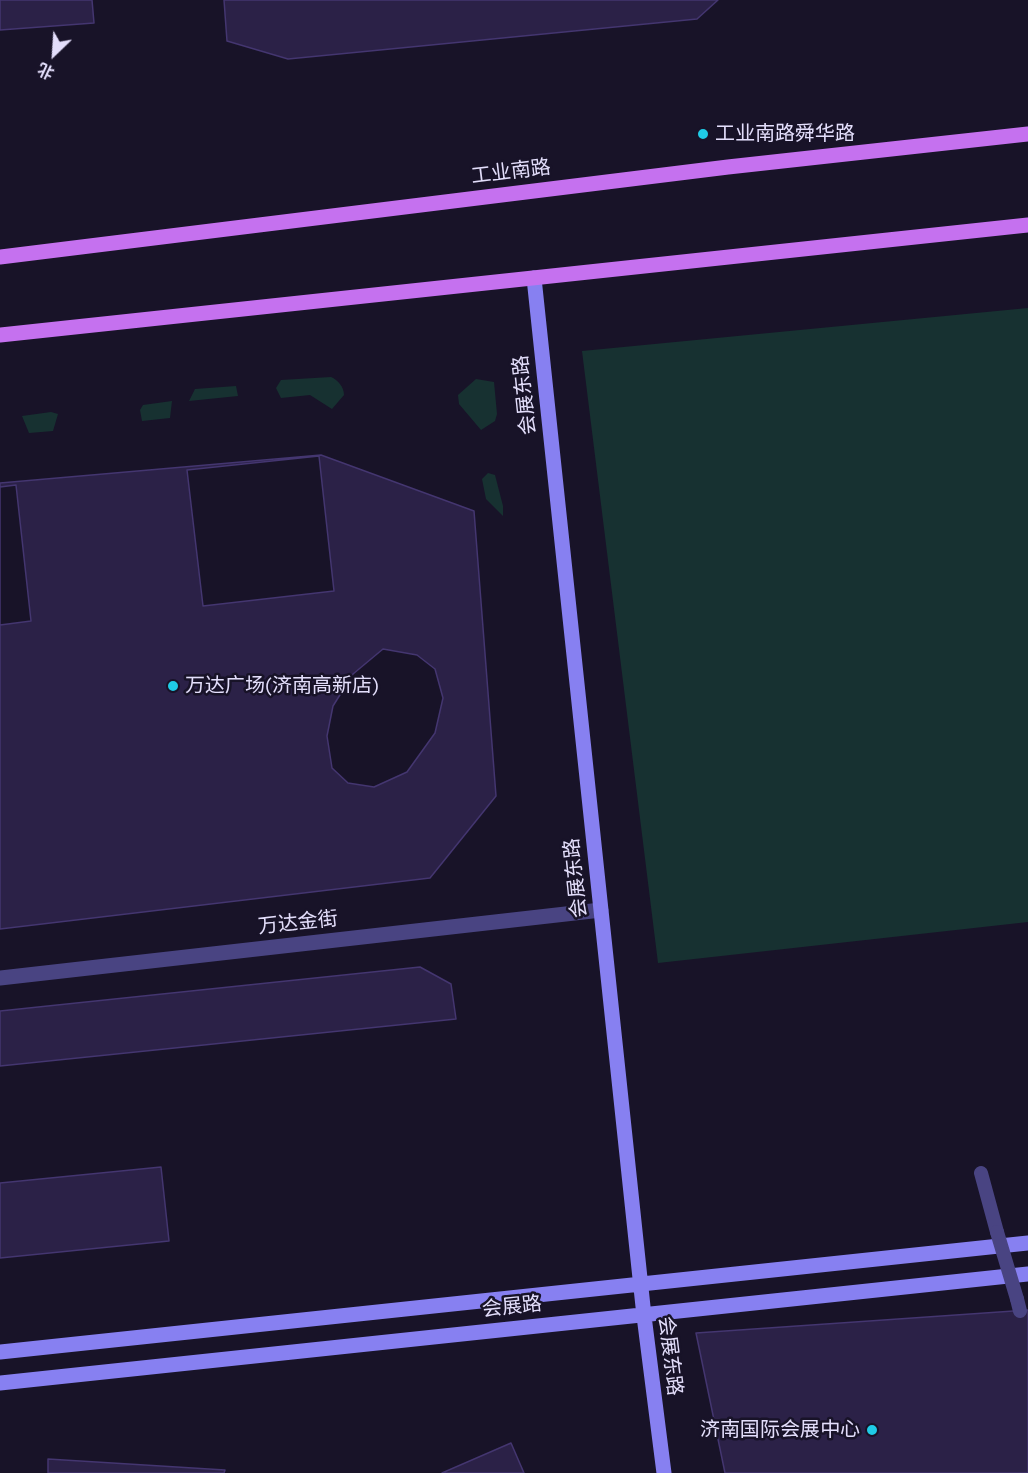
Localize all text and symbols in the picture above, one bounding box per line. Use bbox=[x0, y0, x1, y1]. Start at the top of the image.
north arrow bbox=[24, 24, 84, 84]
text: 北 bbox=[35, 59, 57, 83]
place label: 工业南路舜华路 bbox=[715, 122, 855, 146]
marker: 工业南路舜华路 bbox=[696, 127, 710, 141]
street label: 工业南路 bbox=[470, 155, 552, 189]
street label: 会展东路 bbox=[509, 354, 541, 436]
place label: 万达广场(济南高新店) bbox=[185, 674, 379, 698]
marker: 万达广场(济南高新店) bbox=[166, 679, 180, 693]
street label: 会展东路 bbox=[560, 837, 592, 919]
street label: 万达金街 bbox=[257, 907, 339, 939]
street label: 会展路 bbox=[481, 1292, 543, 1322]
street label: 会展东路 bbox=[653, 1315, 687, 1397]
place label: 济南国际会展中心 bbox=[700, 1418, 860, 1442]
marker: 济南国际会展中心 bbox=[865, 1423, 879, 1437]

